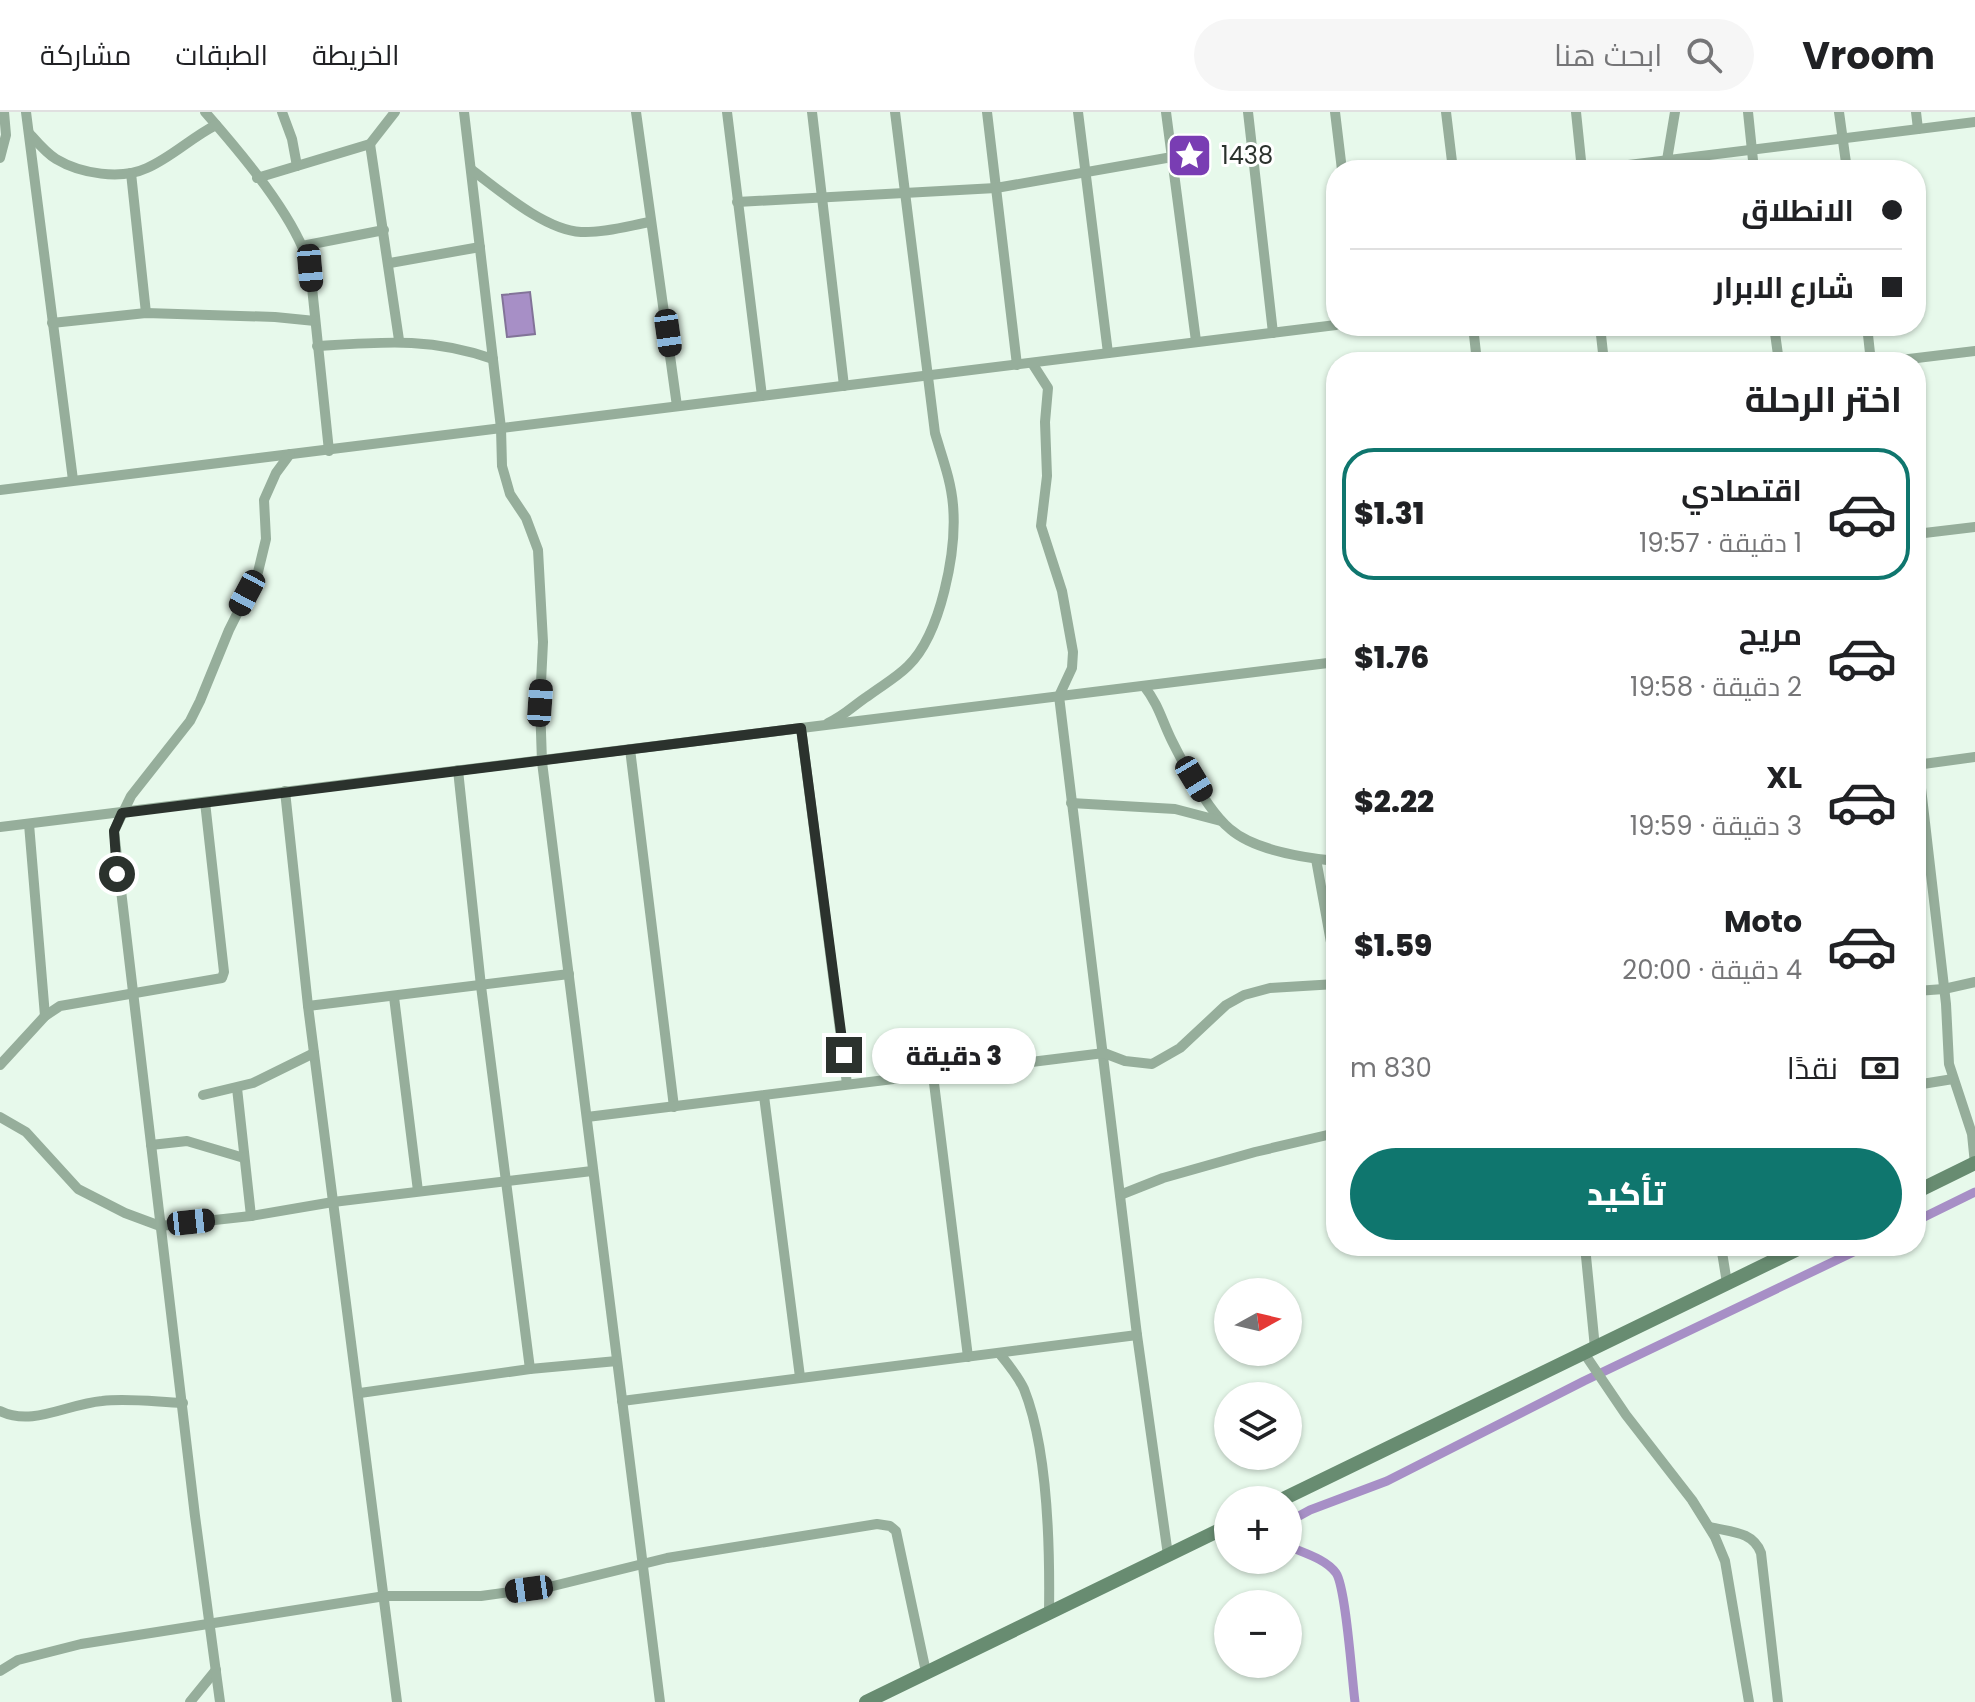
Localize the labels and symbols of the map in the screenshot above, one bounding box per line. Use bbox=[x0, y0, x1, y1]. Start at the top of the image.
place icon: 1438 bbox=[1166, 131, 1214, 179]
place label: 1438 bbox=[1221, 139, 1273, 172]
car bbox=[296, 243, 324, 293]
car bbox=[653, 308, 683, 358]
car bbox=[225, 566, 269, 620]
car bbox=[526, 678, 554, 728]
car bbox=[1171, 752, 1217, 806]
route start bbox=[99, 856, 135, 892]
callout: 3 دقيقة bbox=[872, 1027, 1036, 1083]
route end bbox=[826, 1037, 862, 1073]
car bbox=[166, 1208, 216, 1236]
north arrow bbox=[1214, 1278, 1302, 1366]
car bbox=[504, 1574, 554, 1604]

